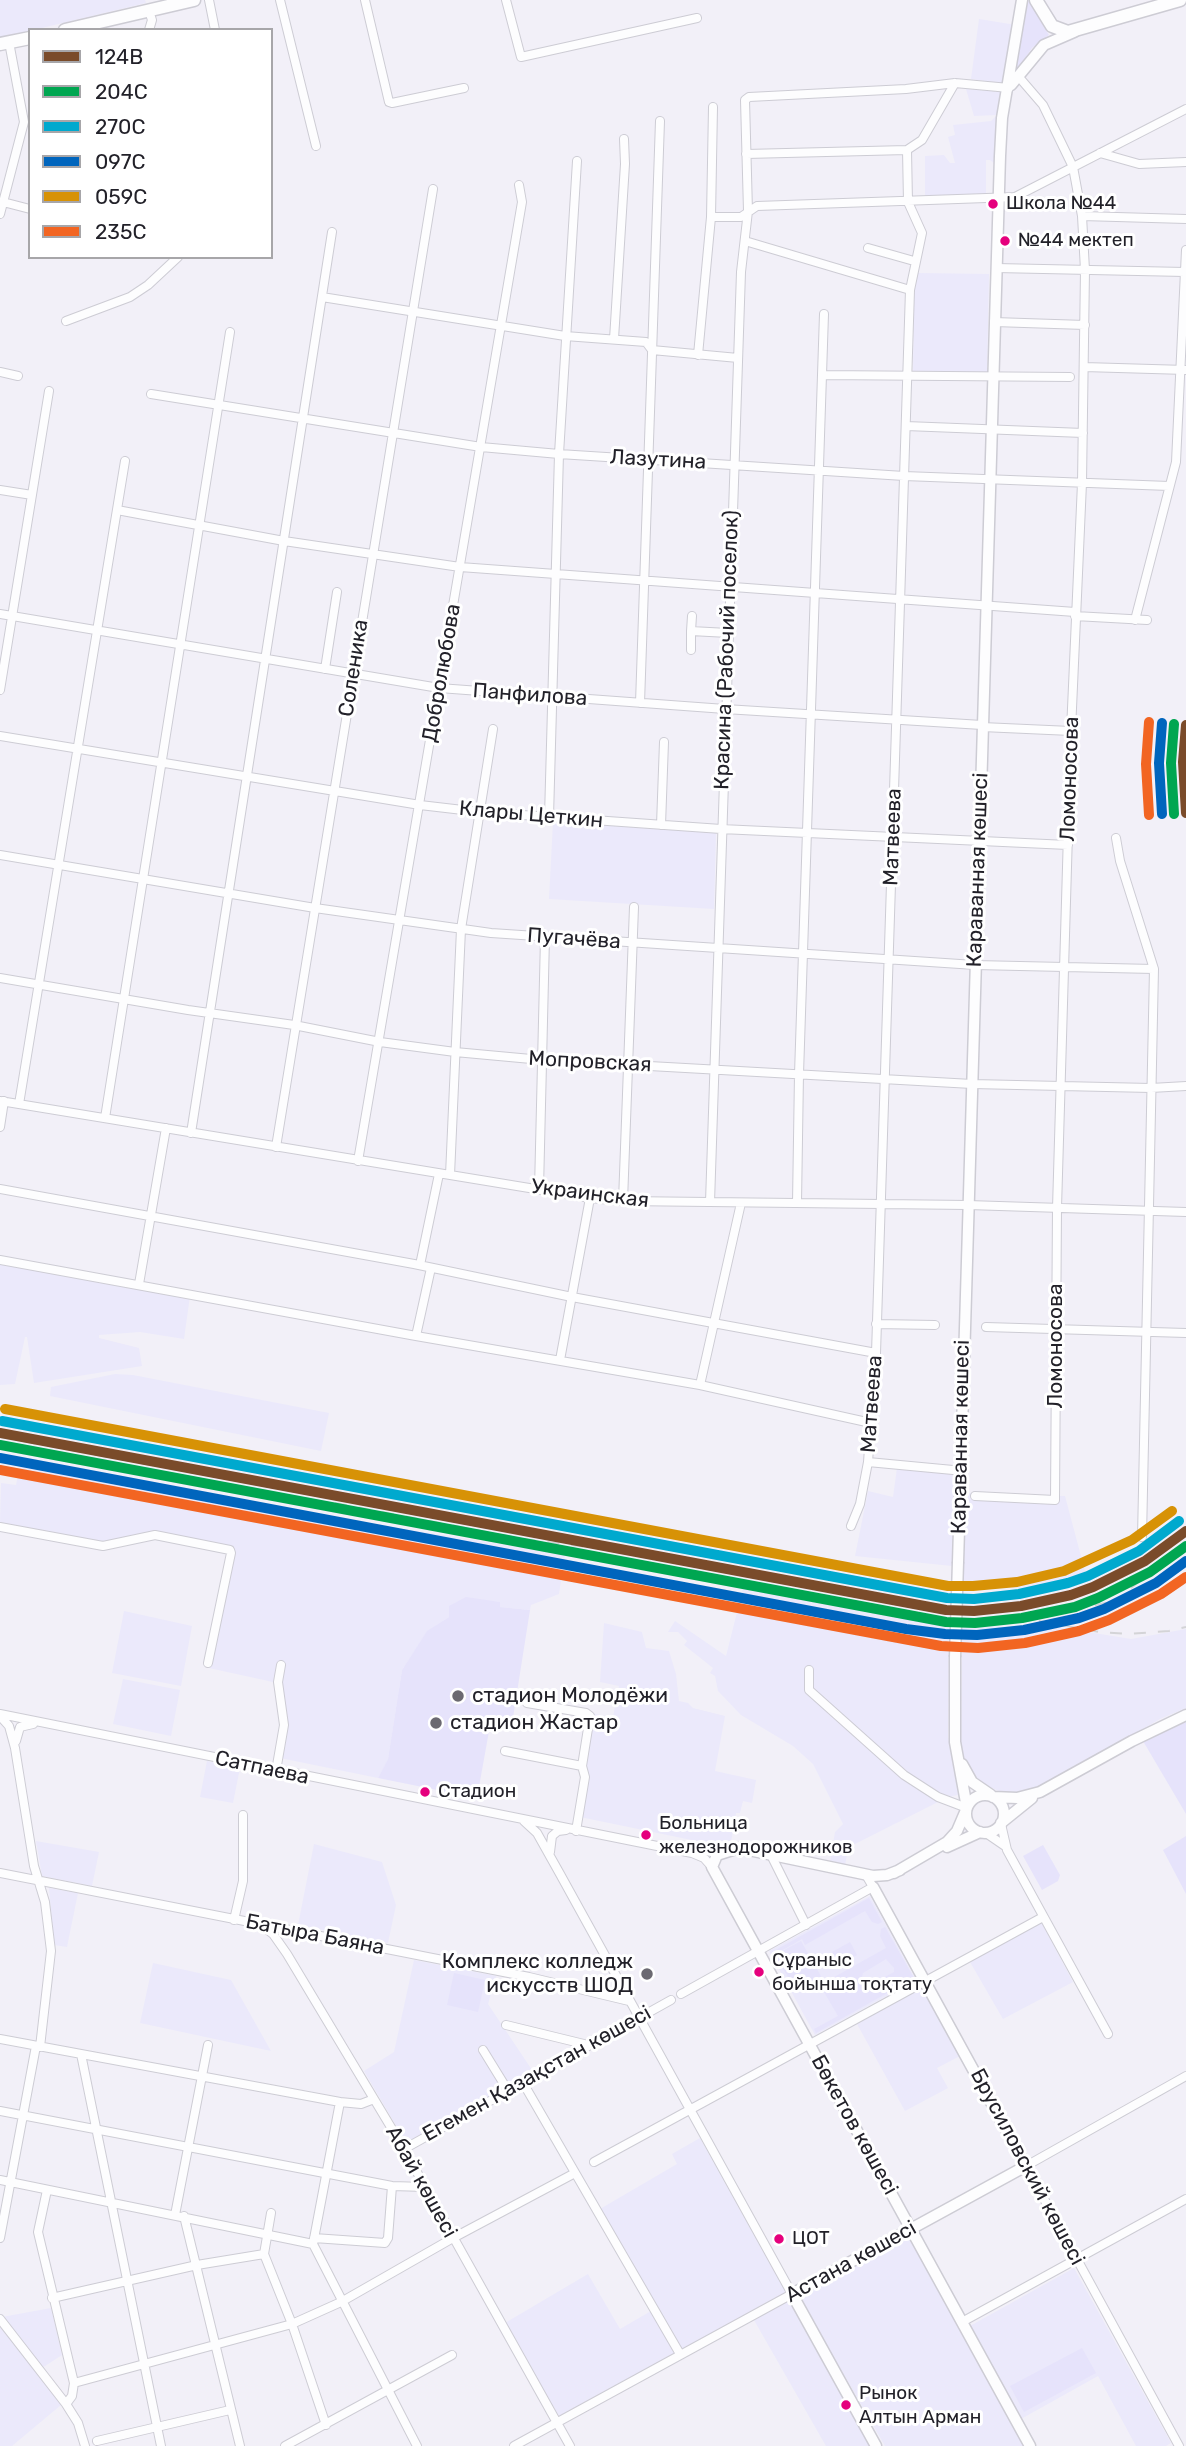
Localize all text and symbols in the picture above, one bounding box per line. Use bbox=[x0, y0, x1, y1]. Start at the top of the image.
legend bbox=[28, 28, 273, 259]
text: 124В bbox=[95, 44, 143, 69]
text: 204С bbox=[95, 79, 148, 104]
text: 270С bbox=[95, 114, 145, 139]
text: 097С bbox=[95, 149, 146, 174]
text: 059С bbox=[95, 184, 147, 209]
place label: Школа №44 bbox=[1006, 193, 1116, 215]
marker: Школа №44 bbox=[986, 197, 1000, 211]
text: 235С bbox=[95, 219, 146, 244]
place label: №44 мектеп bbox=[1018, 230, 1134, 252]
marker: №44 мектеп bbox=[998, 234, 1012, 248]
street label: Лазутина bbox=[609, 445, 707, 475]
street label: Красина (Рабочий поселок) bbox=[710, 510, 744, 790]
street label: Добролюбова bbox=[417, 602, 467, 744]
street label: Соленика bbox=[334, 618, 374, 718]
street label: Панфилова bbox=[472, 678, 588, 712]
street label: Ломоносова bbox=[1055, 716, 1085, 842]
street label: Караванная көшесі bbox=[962, 772, 994, 968]
street label: Матвеева bbox=[879, 788, 907, 886]
street label: Клары Цеткин bbox=[458, 796, 604, 834]
street label: Пугачёва bbox=[526, 923, 622, 955]
street label: Мопровская bbox=[528, 1046, 652, 1078]
street label: Украинская bbox=[530, 1174, 650, 1214]
street label: Ломоносова bbox=[1043, 1283, 1069, 1409]
street label: Караванная көшесі bbox=[947, 1340, 975, 1534]
street label: Матвеева bbox=[856, 1354, 888, 1454]
place label: стадион Молодёжи bbox=[472, 1683, 668, 1709]
marker: стадион Молодёжи bbox=[450, 1688, 466, 1704]
place label: стадион Жастар bbox=[450, 1710, 618, 1736]
marker: стадион Жастар bbox=[428, 1715, 444, 1731]
street label: Сатпаева bbox=[213, 1746, 311, 1790]
place label: Стадион bbox=[438, 1781, 516, 1803]
marker: Стадион bbox=[418, 1785, 432, 1799]
place label: Больница железнодорожников bbox=[659, 1813, 853, 1857]
marker: Больница железнодорожников bbox=[639, 1828, 653, 1842]
street label: Батыра Баяна bbox=[244, 1909, 386, 1961]
place label: Комплекс колледж искусств ШОД bbox=[442, 1949, 633, 1999]
place label: Сұраныс бойынша тоқтату bbox=[772, 1950, 932, 1994]
marker: Сұраныс бойынша тоқтату bbox=[752, 1965, 766, 1979]
marker: Комплекс колледж искусств ШОД bbox=[639, 1966, 655, 1982]
street label: Егемен Қазақстан көшесі bbox=[418, 2001, 656, 2147]
street label: Бөкетов көшесі bbox=[805, 2051, 903, 2199]
street label: Брусиловский көшесі bbox=[964, 2064, 1090, 2270]
street label: Абай көшесі bbox=[380, 2122, 462, 2242]
street label: Астана көшесі bbox=[781, 2216, 921, 2308]
place label: ЦОТ bbox=[792, 2228, 830, 2250]
marker: ЦОТ bbox=[772, 2232, 786, 2246]
place label: Рынок Алтын Арман bbox=[859, 2383, 981, 2427]
marker: Рынок Алтын Арман bbox=[839, 2398, 853, 2412]

